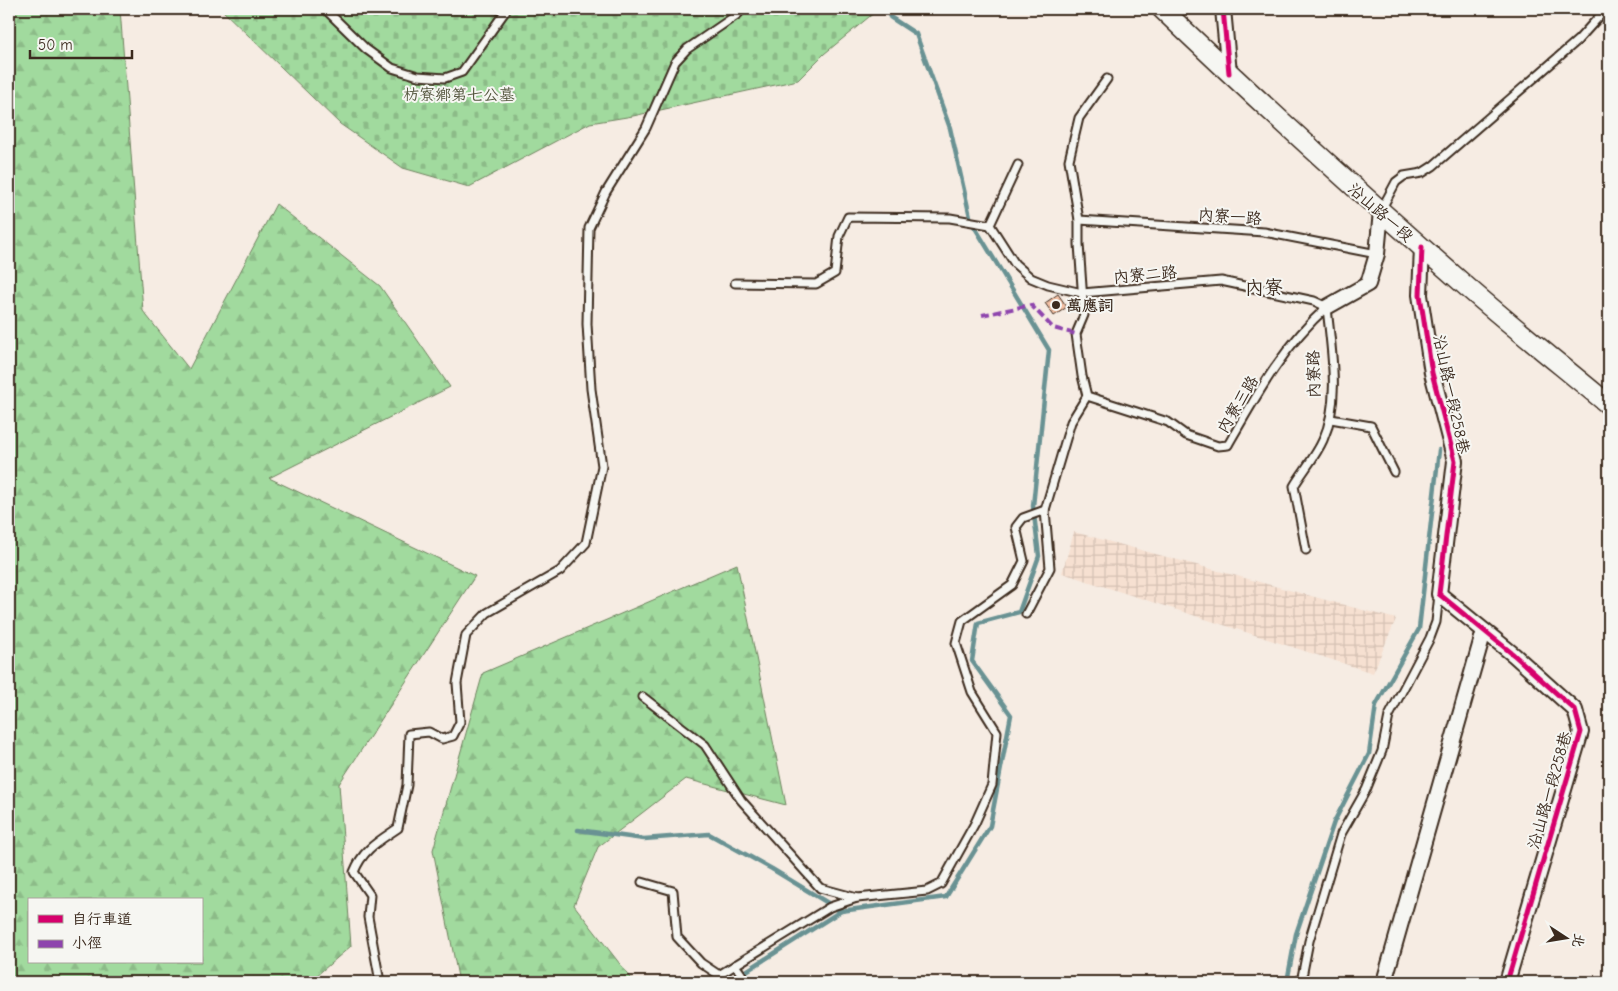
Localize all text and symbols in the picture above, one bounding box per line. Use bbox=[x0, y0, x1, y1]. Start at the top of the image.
scale bar bbox=[30, 28, 132, 60]
text: 50 m bbox=[38, 36, 73, 54]
park label: 枋寮鄉第七公墓 bbox=[403, 86, 515, 104]
street label: 沿山路一段 bbox=[1344, 180, 1416, 246]
street label: 內寮一路 bbox=[1197, 206, 1262, 228]
street label: 內寮二路 bbox=[1112, 263, 1178, 287]
district label: 内寮 bbox=[1245, 277, 1283, 299]
place label: 萬應詞 bbox=[1066, 297, 1114, 315]
marker: 萬應詞 bbox=[1050, 299, 1062, 311]
street label: 沿山路一段258巷 bbox=[1430, 333, 1472, 455]
street label: 內寮路 bbox=[1305, 350, 1323, 398]
street label: 內寮三路 bbox=[1214, 372, 1262, 437]
street label: 沿山路一段258巷 bbox=[1525, 730, 1575, 851]
legend bbox=[28, 898, 202, 964]
text: 自行車道 bbox=[72, 910, 132, 928]
north arrow bbox=[1540, 914, 1590, 964]
text: 北 bbox=[1568, 932, 1588, 949]
text: 小徑 bbox=[72, 934, 102, 952]

